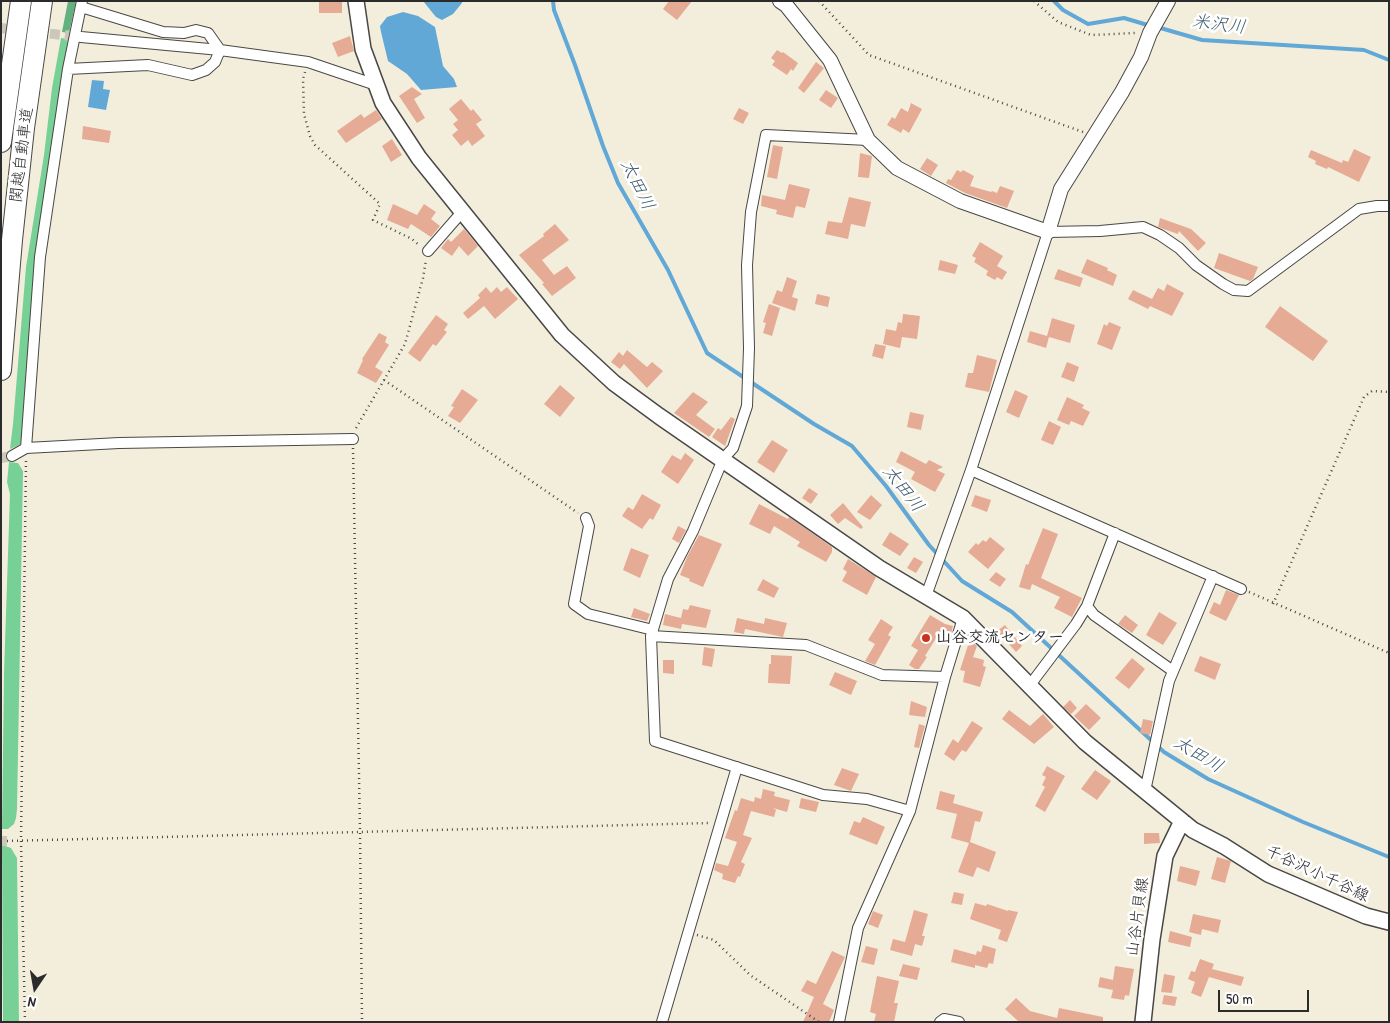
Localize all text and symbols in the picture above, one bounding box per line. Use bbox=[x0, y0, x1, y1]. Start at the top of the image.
water label: 米沢川 bbox=[1191, 11, 1247, 39]
street label: 関越自動車道 bbox=[7, 106, 37, 204]
water label: 太田川 bbox=[615, 156, 659, 214]
water label: 太田川 bbox=[878, 461, 928, 517]
place label: 山谷交流センター bbox=[936, 628, 1064, 648]
marker: 山谷交流センター bbox=[920, 632, 932, 644]
water label: 太田川 bbox=[1169, 732, 1227, 778]
street label: 千谷沢小千谷線 bbox=[1262, 842, 1372, 906]
street label: 山谷片貝線 bbox=[1123, 876, 1153, 958]
north arrow bbox=[10, 963, 60, 1013]
scale bar bbox=[1220, 980, 1311, 1012]
text: 50 m bbox=[1226, 988, 1253, 1009]
text: N bbox=[26, 993, 37, 1013]

